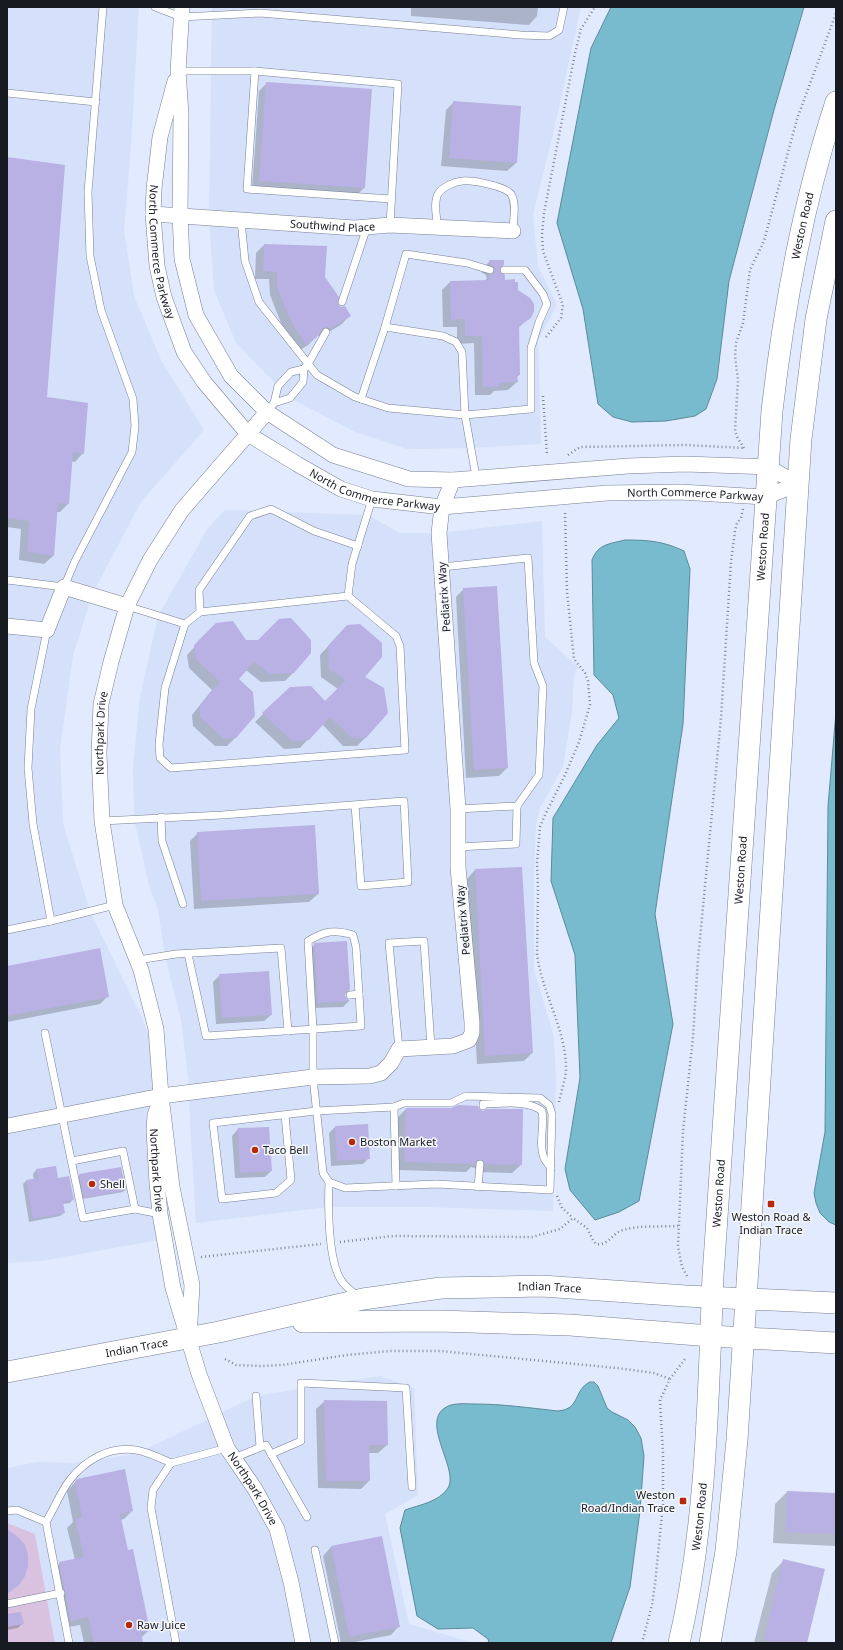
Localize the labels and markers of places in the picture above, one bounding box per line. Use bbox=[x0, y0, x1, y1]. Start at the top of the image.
place label: Boston Market bbox=[360, 1134, 436, 1149]
marker: Boston Market bbox=[347, 1137, 357, 1147]
place label: Taco Bell bbox=[263, 1142, 308, 1157]
marker: Taco Bell bbox=[250, 1145, 260, 1155]
place label: Shell bbox=[100, 1176, 125, 1191]
marker: Shell bbox=[87, 1179, 97, 1189]
marker: Weston Road & Indian Trace bbox=[766, 1199, 776, 1209]
place label: Weston Road & Indian Trace bbox=[731, 1209, 811, 1237]
place label: Weston Road/Indian Trace bbox=[581, 1487, 675, 1515]
marker: Weston Road/Indian Trace bbox=[678, 1496, 688, 1506]
place label: Raw Juice bbox=[137, 1617, 186, 1632]
marker: Raw Juice bbox=[124, 1620, 134, 1630]

